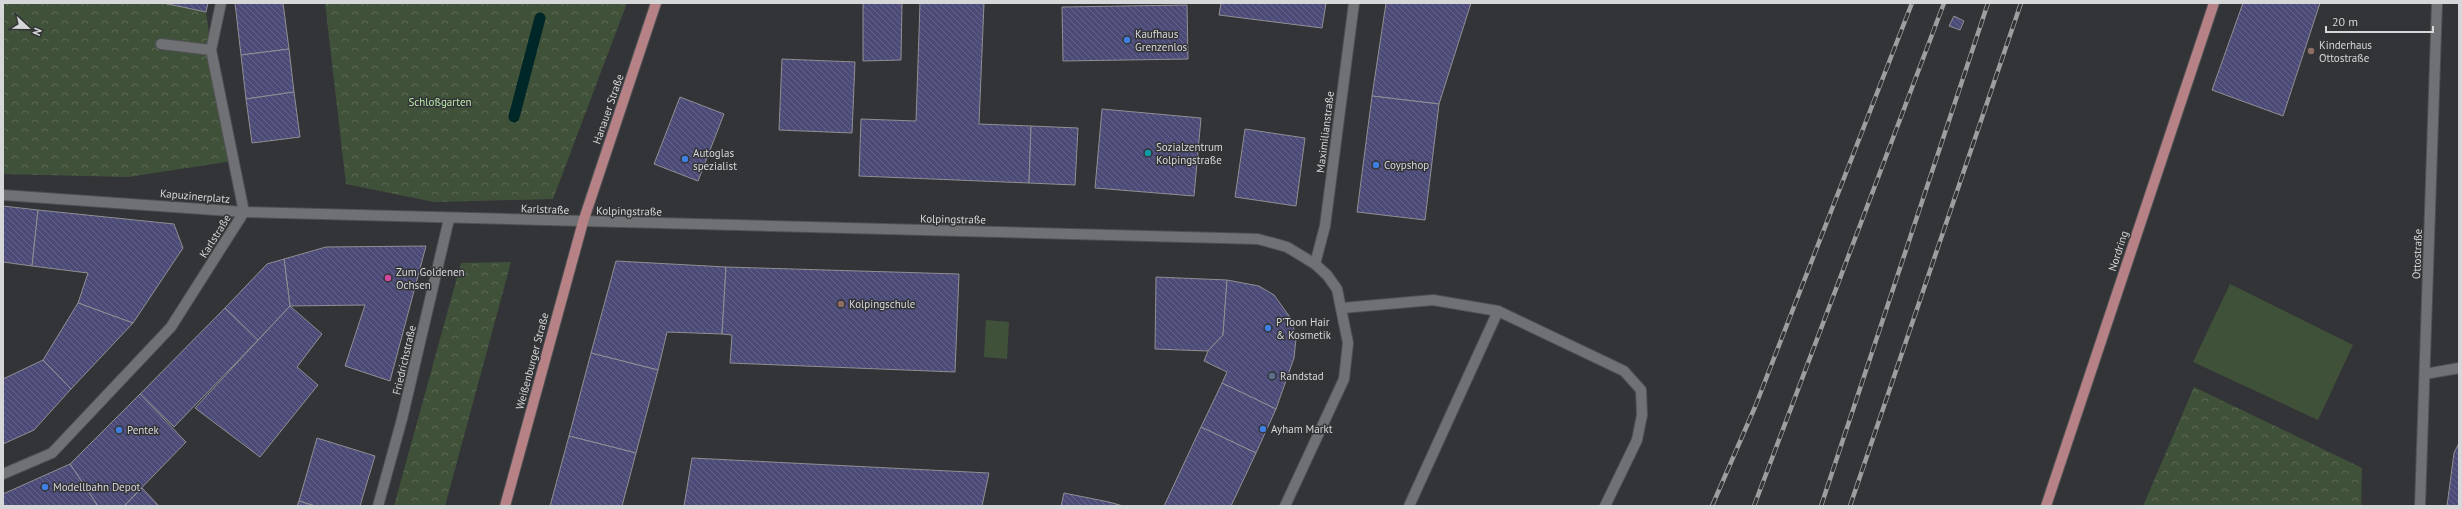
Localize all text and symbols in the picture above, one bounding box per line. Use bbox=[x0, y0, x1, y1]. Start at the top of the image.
north arrow bbox=[8, 8, 48, 48]
scale bar bbox=[2326, 8, 2433, 34]
text: 20 m bbox=[2332, 14, 2358, 29]
text: N bbox=[29, 26, 45, 38]
place label: Kaufhaus Grenzenlos bbox=[1135, 27, 1188, 54]
marker: Kaufhaus Grenzenlos bbox=[1122, 35, 1132, 45]
place label: Kinderhaus Ottostraße bbox=[2319, 38, 2372, 65]
marker: Kinderhaus Ottostraße bbox=[2306, 46, 2316, 56]
street label: Hanauer Straße bbox=[589, 72, 627, 146]
street label: Maximilianstraße bbox=[1313, 90, 1337, 174]
park label: Schloßgarten bbox=[408, 95, 472, 109]
place label: Sozialzentrum Kolpingstraße bbox=[1156, 140, 1223, 167]
place label: Autoglas spezialist bbox=[693, 146, 737, 173]
marker: Sozialzentrum Kolpingstraße bbox=[1143, 148, 1153, 158]
marker: Autoglas spezialist bbox=[680, 154, 690, 164]
place label: Coypshop bbox=[1384, 158, 1429, 172]
marker: Coypshop bbox=[1371, 160, 1381, 170]
street label: Kapuzinerplatz bbox=[159, 186, 231, 206]
street label: Karlstraße bbox=[521, 201, 570, 217]
street label: Kolpingstraße bbox=[596, 203, 662, 219]
street label: Karlstraße bbox=[196, 211, 234, 260]
street label: Kolpingstraße bbox=[920, 211, 986, 227]
street label: Ottostraße bbox=[2409, 228, 2425, 279]
street label: Nordring bbox=[2105, 229, 2131, 273]
place label: Zum Goldenen Ochsen bbox=[396, 265, 465, 292]
marker: Zum Goldenen Ochsen bbox=[383, 273, 393, 283]
place label: Kolpingschule bbox=[849, 297, 916, 311]
marker: Kolpingschule bbox=[836, 299, 846, 309]
street label: Weißenburger Straße bbox=[512, 311, 552, 411]
place label: P'Toon Hair & Kosmetik bbox=[1276, 315, 1332, 342]
street label: Friedrichstraße bbox=[389, 323, 419, 396]
marker: P'Toon Hair & Kosmetik bbox=[1263, 323, 1273, 333]
place label: Randstad bbox=[1280, 369, 1324, 383]
marker: Randstad bbox=[1267, 371, 1277, 381]
place label: Ayham Markt bbox=[1271, 422, 1333, 436]
place label: Pentek bbox=[127, 423, 160, 437]
marker: Ayham Markt bbox=[1258, 424, 1268, 434]
marker: Pentek bbox=[114, 425, 124, 435]
place label: Modellbahn Depot bbox=[53, 480, 141, 494]
marker: Modellbahn Depot bbox=[40, 482, 50, 492]

